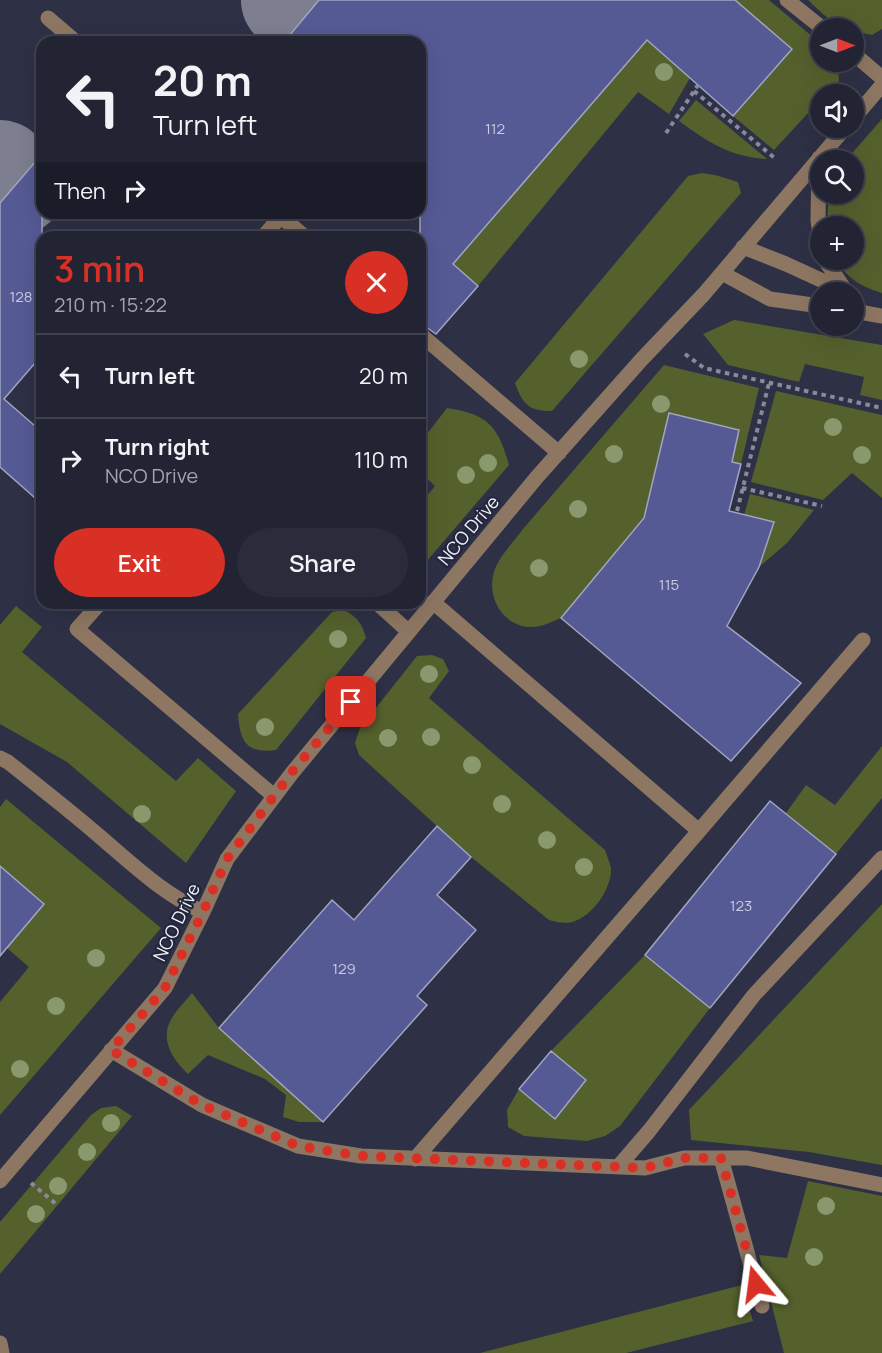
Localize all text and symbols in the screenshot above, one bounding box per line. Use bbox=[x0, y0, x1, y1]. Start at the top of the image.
north arrow bbox=[810, 18, 864, 72]
map controls bbox=[810, 18, 864, 336]
text: 20 m bbox=[153, 51, 252, 109]
icon: left bbox=[54, 60, 132, 138]
button: sound bbox=[810, 84, 864, 138]
text: Turn left bbox=[153, 106, 257, 143]
house number: 112 bbox=[485, 118, 505, 139]
button: search bbox=[810, 150, 864, 204]
icon: right bbox=[118, 174, 151, 207]
text: Then bbox=[54, 176, 106, 206]
button: + bbox=[810, 216, 864, 270]
text: 3 min bbox=[54, 244, 145, 293]
button: close bbox=[345, 251, 408, 314]
button: − bbox=[810, 282, 864, 336]
house number: 128 bbox=[9, 286, 33, 307]
text: 210 m · 15:22 bbox=[54, 291, 167, 318]
icon: left bbox=[54, 360, 87, 393]
text: Turn left bbox=[105, 361, 195, 391]
text: 20 m bbox=[359, 361, 408, 391]
text: Turn right bbox=[105, 432, 210, 462]
icon: right bbox=[54, 444, 87, 477]
text: 110 m bbox=[354, 445, 408, 475]
text: NCO Drive bbox=[105, 462, 198, 489]
street label: NCO Drive bbox=[432, 490, 504, 570]
button: Exit bbox=[54, 528, 225, 597]
button: Share bbox=[237, 528, 408, 597]
house number: 115 bbox=[659, 574, 679, 595]
pin bbox=[325, 676, 376, 727]
icon: arrive bbox=[334, 685, 367, 718]
street label: NCO Drive bbox=[147, 879, 205, 965]
house number: 123 bbox=[730, 895, 752, 916]
house number: 129 bbox=[332, 958, 356, 979]
position arrow bbox=[724, 1252, 788, 1316]

